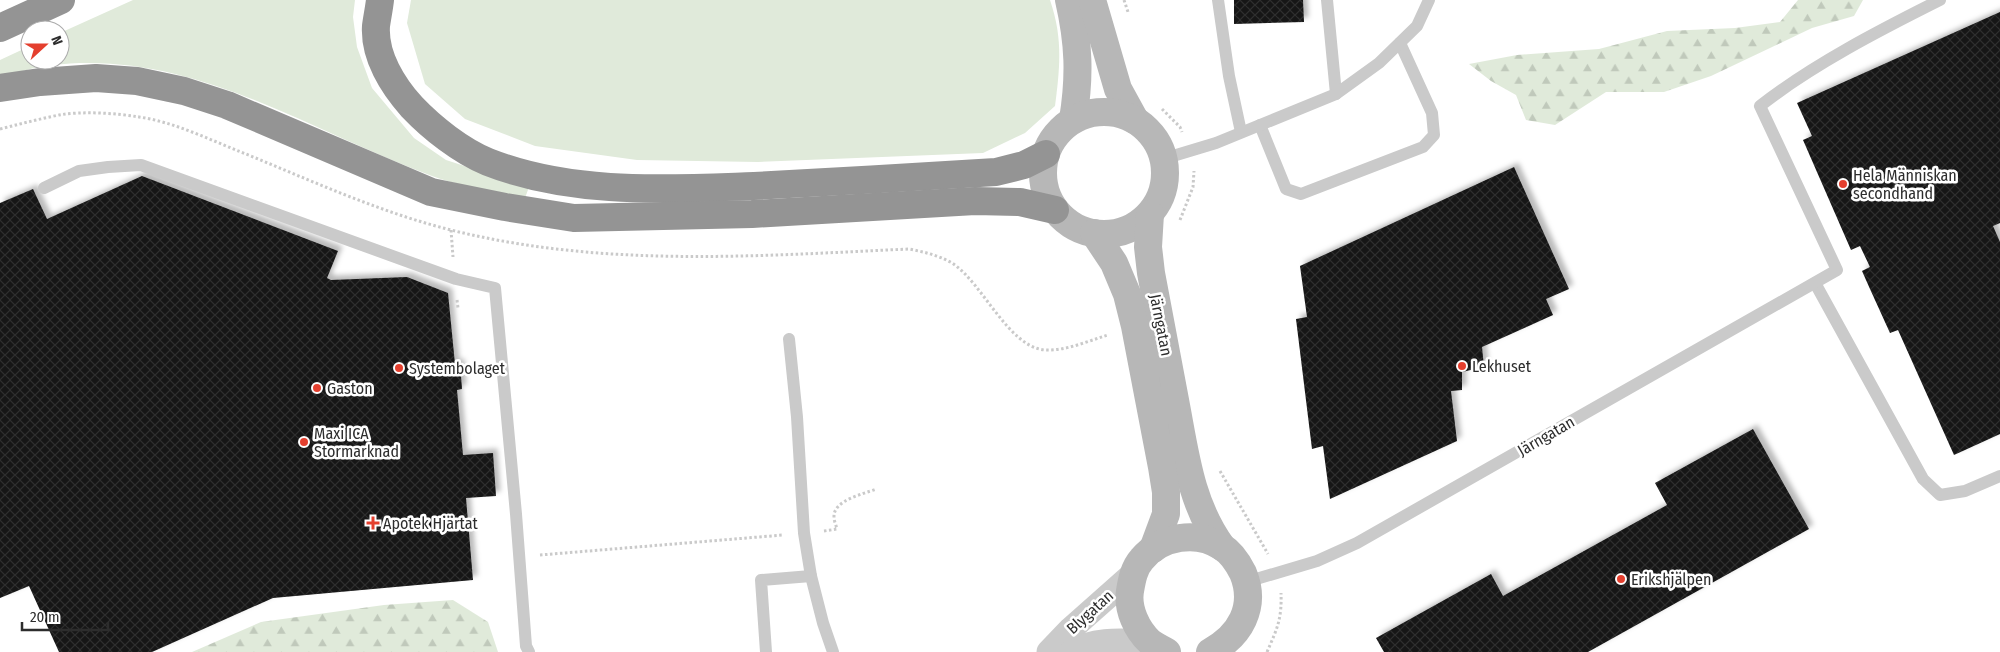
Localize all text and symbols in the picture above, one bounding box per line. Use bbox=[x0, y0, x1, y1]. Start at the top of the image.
north arrow bbox=[20, 20, 70, 70]
text: N bbox=[47, 34, 66, 47]
place label: Hela Människan secondhand bbox=[1853, 166, 1957, 203]
marker: Hela Människan secondhand bbox=[1837, 178, 1849, 190]
street label: Järngatan bbox=[1146, 292, 1176, 358]
place label: Lekhuset bbox=[1472, 357, 1532, 376]
place label: Systembolaget bbox=[409, 359, 506, 378]
marker: Lekhuset bbox=[1456, 360, 1468, 372]
marker: Systembolaget bbox=[393, 362, 405, 374]
place label: Gaston bbox=[327, 379, 373, 398]
marker: Gaston bbox=[311, 382, 323, 394]
street label: Järngatan bbox=[1514, 412, 1578, 460]
place label: Maxi ICA Stormarknad bbox=[314, 424, 399, 461]
marker: Maxi ICA Stormarknad bbox=[298, 436, 310, 448]
place label: Apotek Hjärtat bbox=[383, 514, 479, 533]
marker: Apotek Hjärtat bbox=[367, 517, 379, 529]
place label: Erikshjälpen bbox=[1631, 570, 1711, 589]
marker: Erikshjälpen bbox=[1615, 573, 1627, 585]
street label: Blygatan bbox=[1063, 586, 1117, 638]
scale bar bbox=[22, 600, 109, 632]
text: 20 m bbox=[30, 608, 60, 626]

